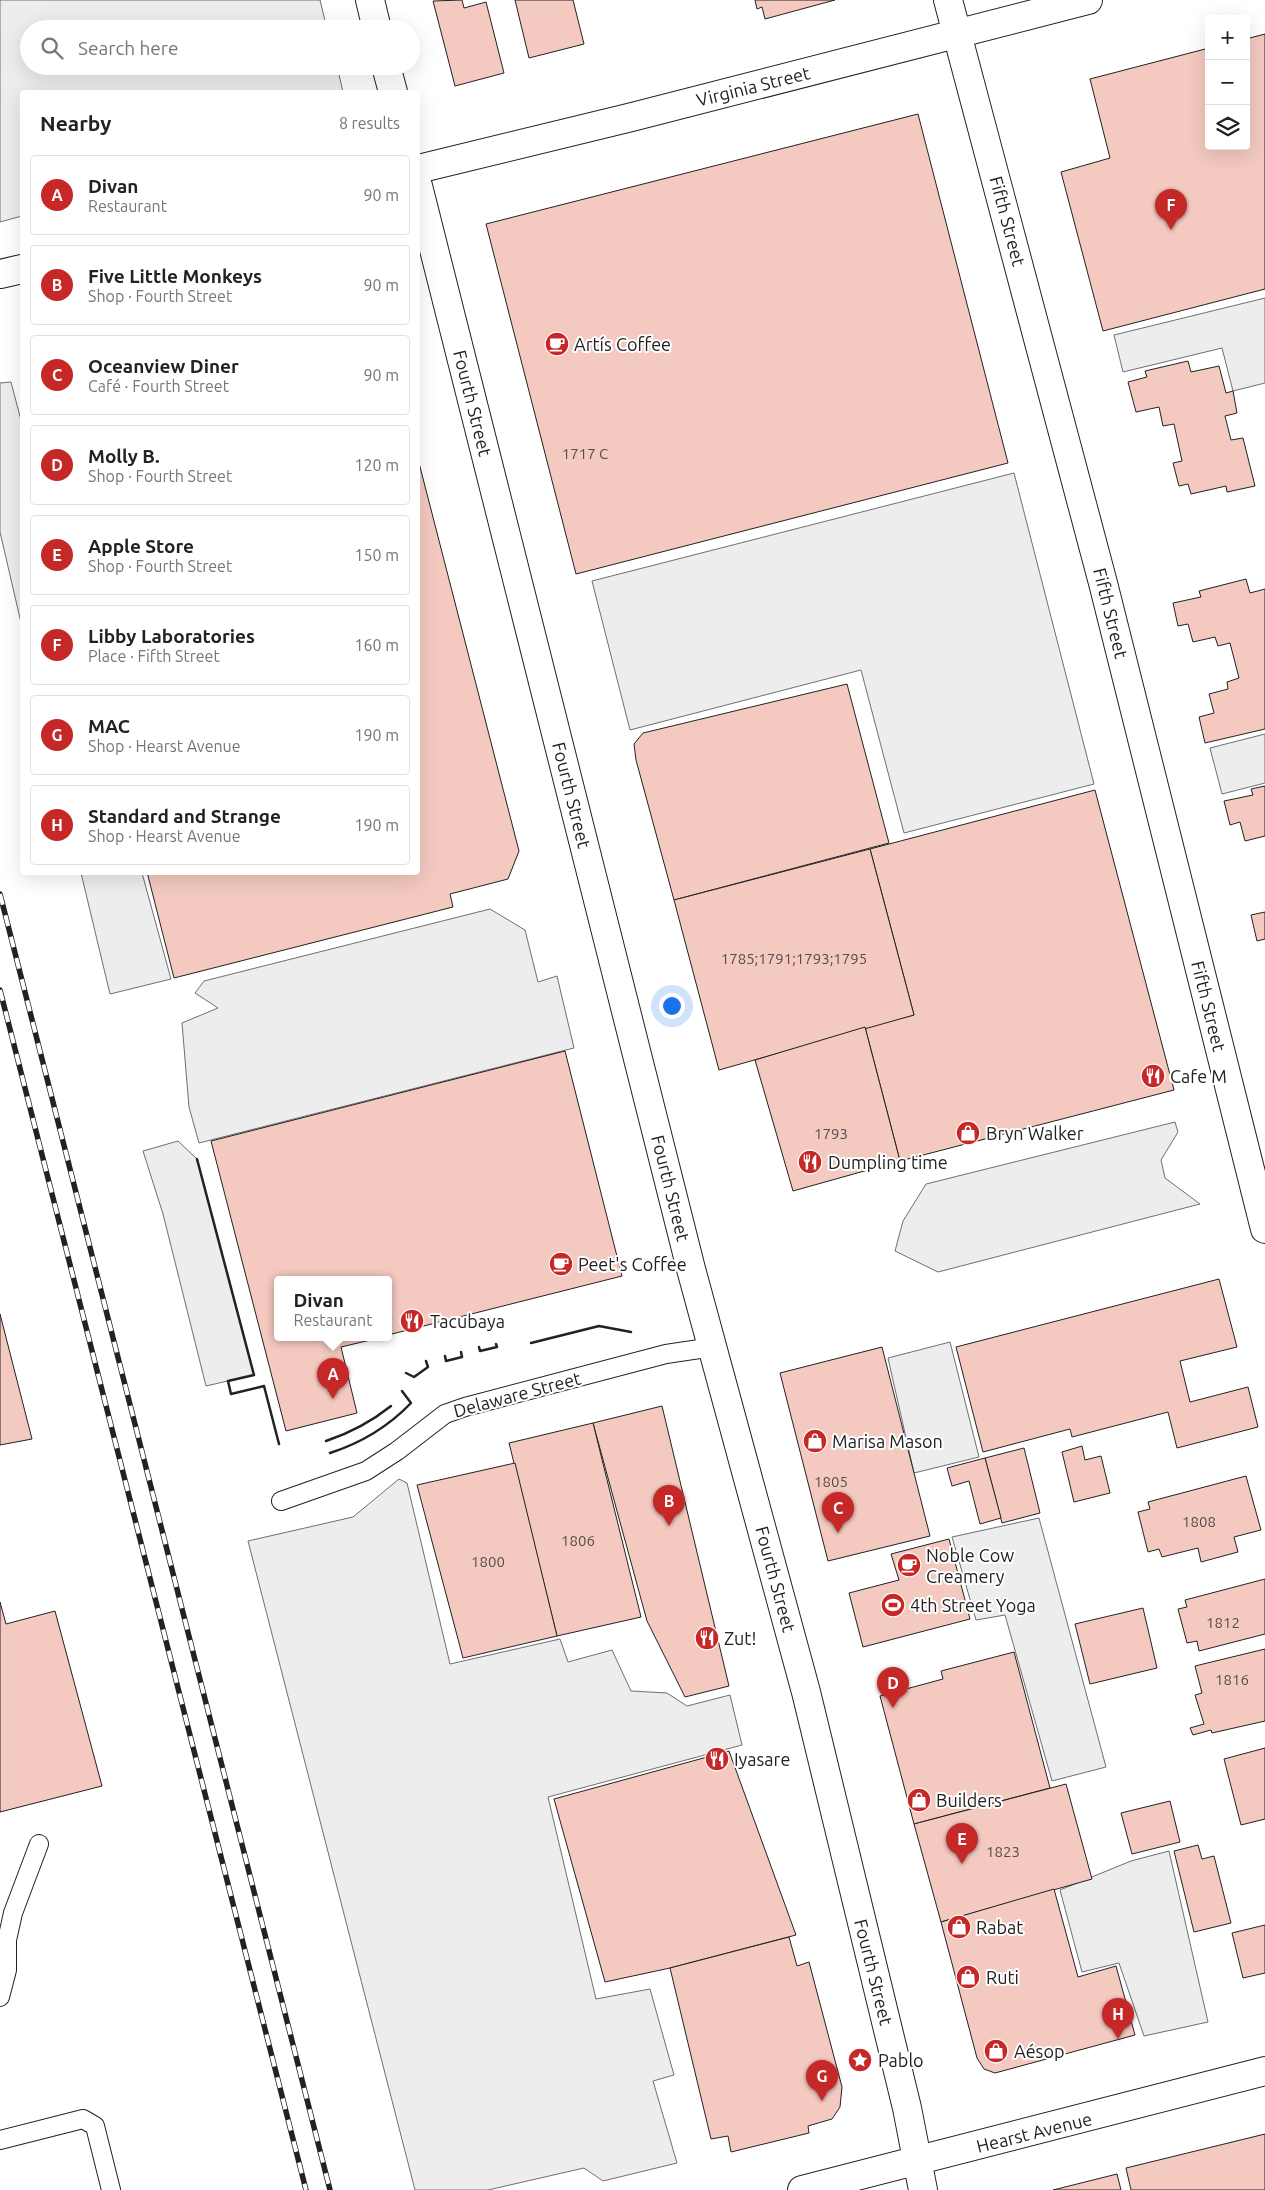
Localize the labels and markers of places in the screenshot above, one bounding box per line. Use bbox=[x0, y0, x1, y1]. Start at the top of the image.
pin: F bbox=[1155, 189, 1187, 230]
cafe icon: Artís Coffee bbox=[544, 331, 570, 357]
place label: Artís Coffee bbox=[574, 334, 671, 354]
restaurant icon: Cafe M bbox=[1140, 1063, 1166, 1089]
place label: Cafe M bbox=[1170, 1066, 1227, 1086]
shop icon: Bryn Walker bbox=[955, 1120, 981, 1146]
place label: Bryn Walker bbox=[986, 1123, 1084, 1143]
restaurant icon: Dumpling time bbox=[797, 1149, 823, 1175]
place label: Dumpling time bbox=[828, 1152, 948, 1172]
cafe icon: Peet's Coffee bbox=[548, 1251, 574, 1277]
place label: Peet's Coffee bbox=[578, 1254, 687, 1274]
restaurant icon: Tacubaya bbox=[399, 1308, 425, 1334]
place label: Tacubaya bbox=[430, 1311, 505, 1331]
pin: A bbox=[317, 1358, 349, 1399]
shop icon: Marisa Mason bbox=[802, 1428, 828, 1454]
place label: Marisa Mason bbox=[832, 1431, 943, 1451]
pin: B bbox=[653, 1485, 685, 1526]
pin: C bbox=[822, 1492, 854, 1533]
place label: Noble Cow Creamery bbox=[926, 1545, 1014, 1586]
cafe icon: Noble Cow Creamery bbox=[896, 1552, 922, 1578]
sports icon: 4th Street Yoga bbox=[880, 1592, 906, 1618]
place label: 4th Street Yoga bbox=[910, 1595, 1036, 1615]
restaurant icon: Zut! bbox=[694, 1625, 720, 1651]
place label: Zut! bbox=[724, 1628, 756, 1648]
pin: D bbox=[877, 1667, 909, 1708]
restaurant icon: Iyasare bbox=[704, 1746, 730, 1772]
place label: Iyasare bbox=[734, 1749, 790, 1769]
shop icon: Builders bbox=[906, 1787, 932, 1813]
place label: Builders bbox=[936, 1790, 1002, 1810]
pin: E bbox=[946, 1823, 978, 1864]
shop icon: Rabat bbox=[946, 1914, 972, 1940]
place label: Rabat bbox=[976, 1917, 1023, 1937]
shop icon: Ruti bbox=[955, 1964, 981, 1990]
place label: Ruti bbox=[986, 1967, 1019, 1987]
pin: H bbox=[1102, 1998, 1134, 2039]
shop icon: Aésop bbox=[983, 2038, 1009, 2064]
place label: Aésop bbox=[1014, 2041, 1065, 2061]
place icon: Pablo bbox=[847, 2047, 873, 2073]
place label: Pablo bbox=[878, 2050, 924, 2070]
pin: G bbox=[806, 2060, 838, 2101]

